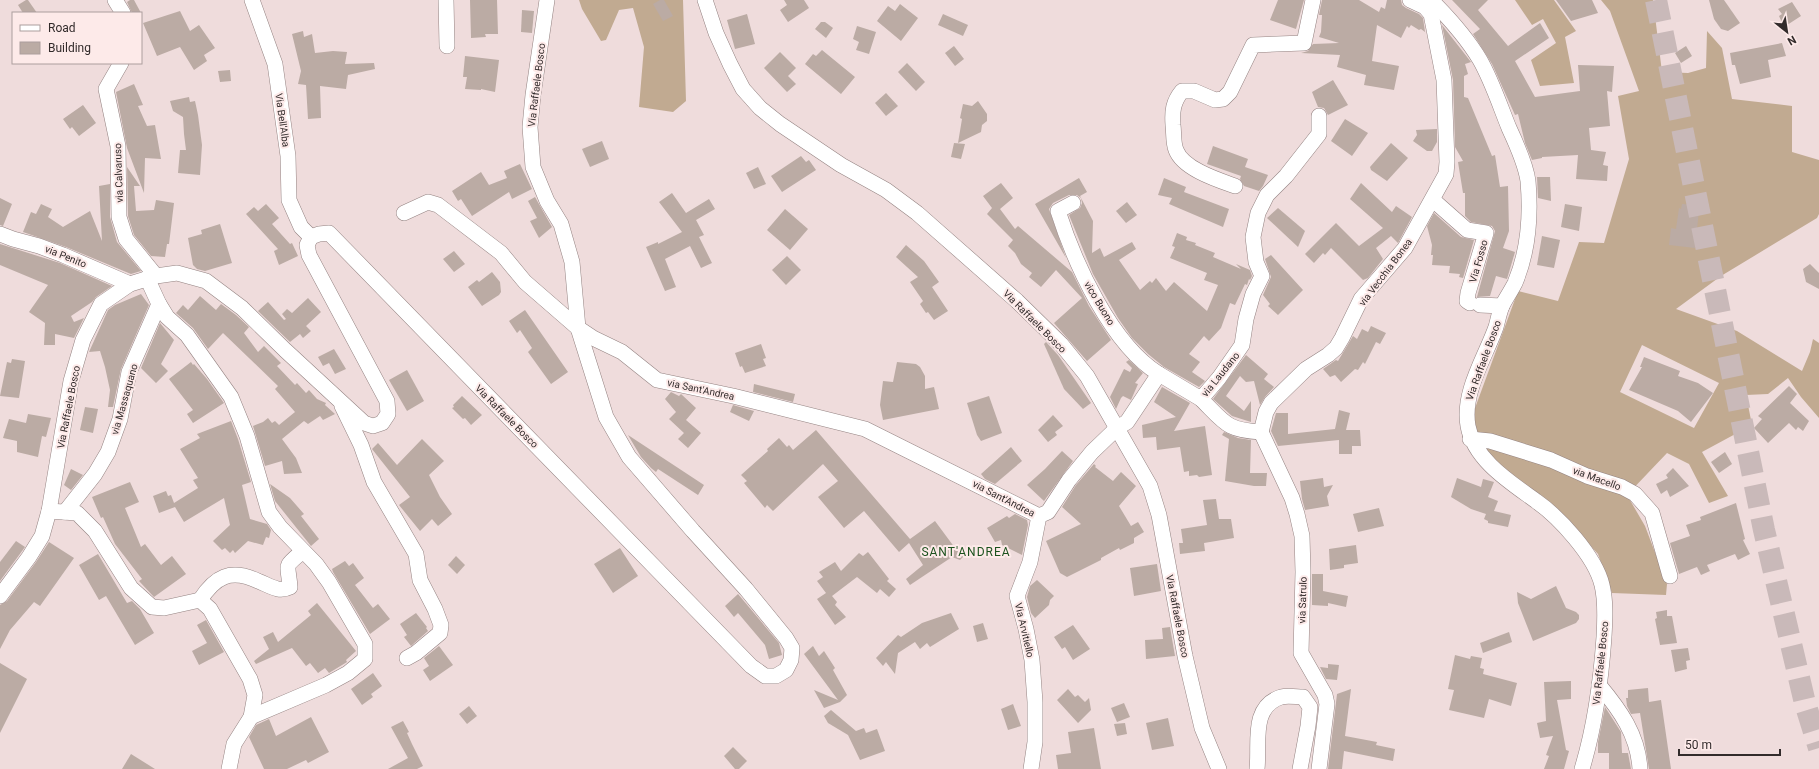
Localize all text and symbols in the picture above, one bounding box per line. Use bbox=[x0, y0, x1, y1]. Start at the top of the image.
legend bbox=[12, 12, 142, 64]
north arrow bbox=[1767, 12, 1807, 52]
text: Road bbox=[48, 21, 76, 35]
text: N bbox=[1785, 33, 1798, 48]
text: Building bbox=[48, 41, 91, 55]
street label: Via Raffaele Bosco bbox=[526, 42, 547, 128]
street label: Via Bell'Alba bbox=[273, 92, 292, 148]
street label: via Calvaruso bbox=[112, 143, 125, 203]
street label: via Vecchia Bonea bbox=[1357, 237, 1414, 308]
street label: Via Fosso bbox=[1467, 238, 1490, 284]
street label: via Penito bbox=[44, 243, 88, 270]
street label: vico Buono bbox=[1082, 279, 1117, 327]
street label: Via Raffaele Bosco bbox=[1001, 288, 1069, 355]
street label: Via Raffaele Bosco bbox=[1464, 318, 1503, 402]
street label: via Laudano bbox=[1199, 350, 1242, 399]
street label: via Massaquano bbox=[109, 362, 140, 436]
street label: Via Raffaele Bosco bbox=[55, 364, 82, 450]
street label: via Sant'Andrea bbox=[666, 377, 735, 402]
street label: Via Raffaele Bosco bbox=[473, 383, 541, 450]
street label: via Macello bbox=[1571, 465, 1623, 492]
street label: via Sant'Andrea bbox=[971, 478, 1037, 519]
district label: SANT'ANDREA bbox=[921, 545, 1011, 559]
street label: Via Raffaele Bosco bbox=[1164, 574, 1191, 659]
street label: via Satrulo bbox=[1296, 576, 1309, 624]
street label: Via Arvitiello bbox=[1013, 602, 1036, 659]
street label: Via Raffaele Bosco bbox=[1591, 620, 1610, 706]
scale bar bbox=[1679, 731, 1780, 757]
text: 50 m bbox=[1685, 738, 1712, 752]

